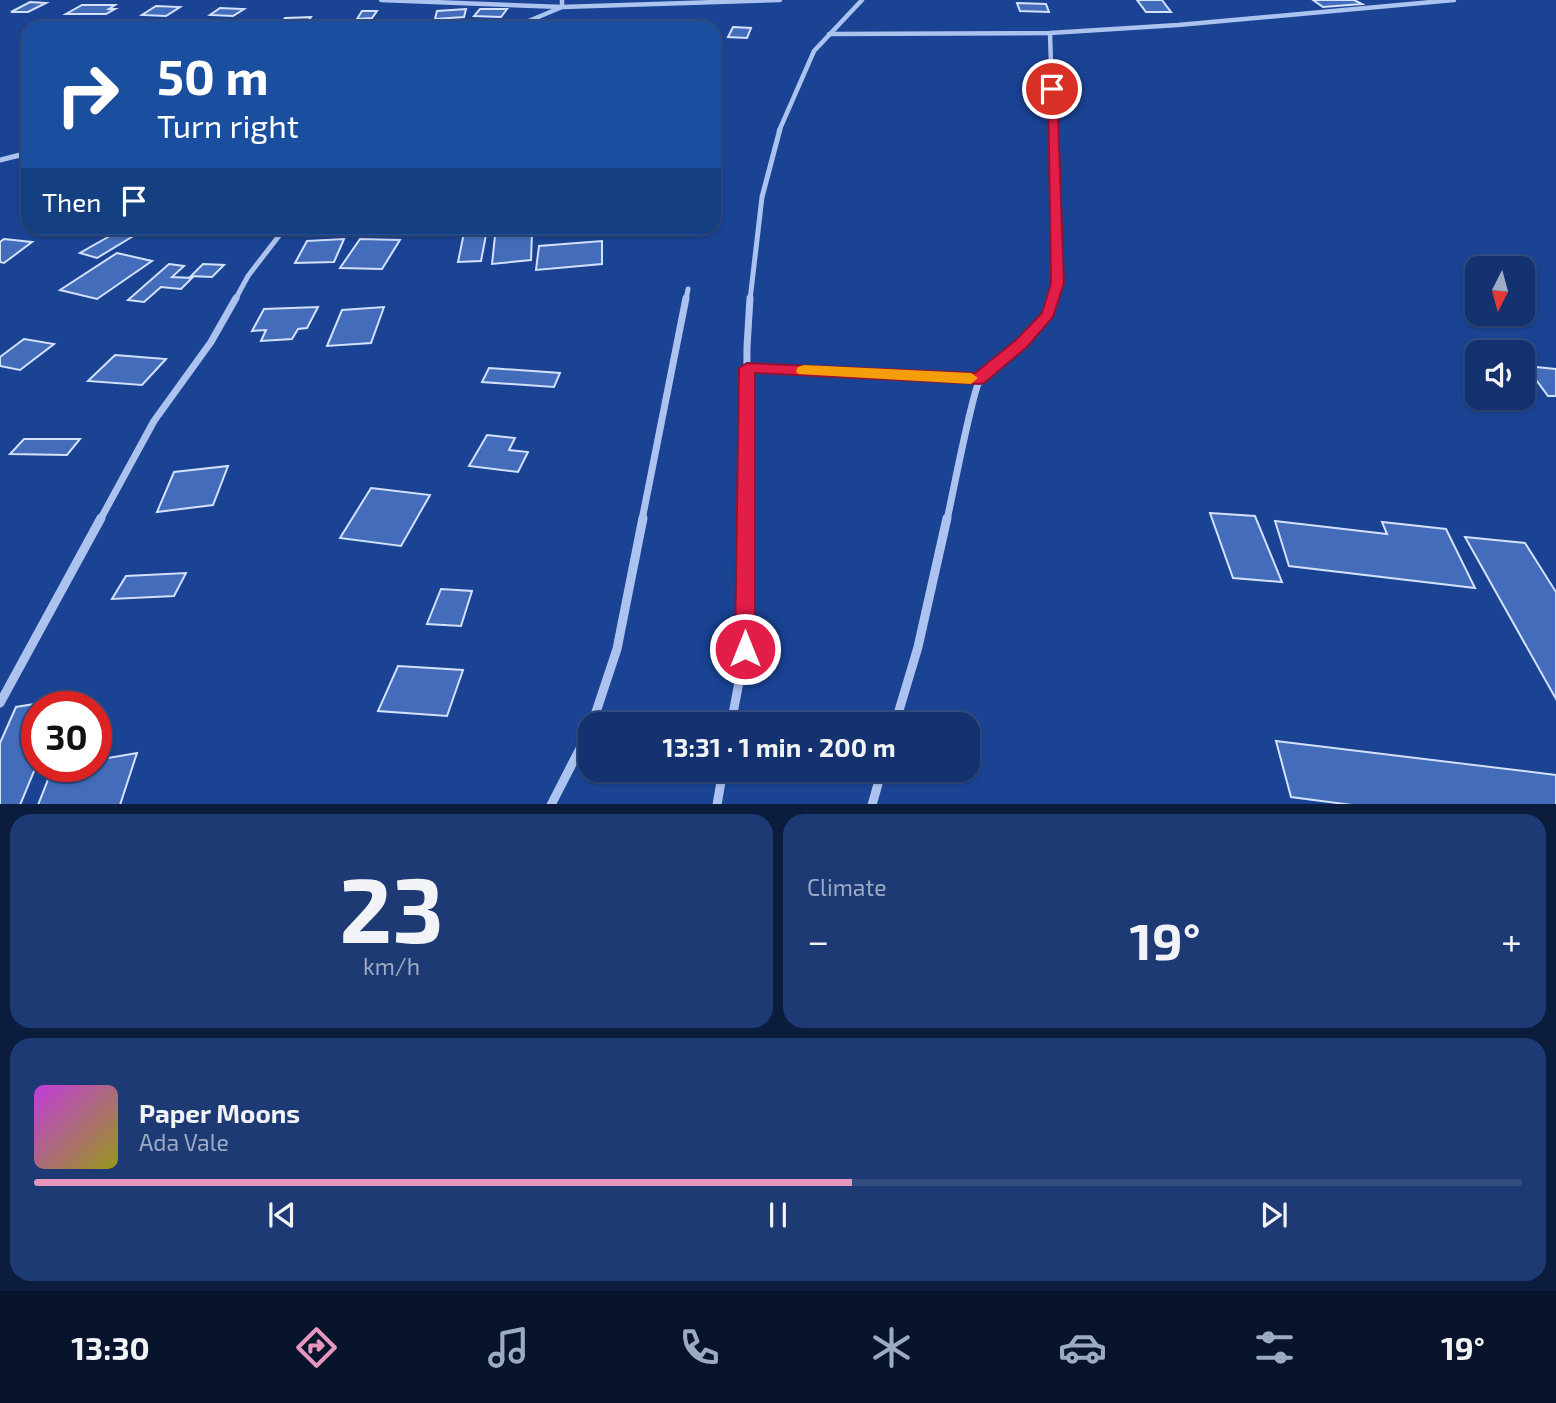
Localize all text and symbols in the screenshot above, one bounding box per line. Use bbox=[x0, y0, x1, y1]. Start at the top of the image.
text: 50 m bbox=[157, 46, 269, 105]
icon: right bbox=[42, 49, 133, 140]
pin bbox=[1022, 59, 1082, 119]
icon: arrive bbox=[1033, 70, 1071, 108]
text: Turn right bbox=[157, 106, 299, 144]
icon: arrive bbox=[115, 182, 153, 220]
text: Then bbox=[42, 186, 101, 217]
north arrow bbox=[1465, 256, 1535, 326]
map controls bbox=[1465, 256, 1535, 410]
button: sound bbox=[1465, 340, 1535, 410]
position arrow bbox=[708, 612, 782, 686]
speed limit sign: 30 bbox=[21, 691, 112, 782]
text: 13:31 · 1 min · 200 m bbox=[662, 731, 896, 762]
text: 23 bbox=[339, 852, 444, 961]
text: Climate bbox=[807, 873, 887, 901]
text: 19° bbox=[1130, 908, 1201, 970]
text: − bbox=[807, 917, 829, 963]
text: + bbox=[1501, 917, 1522, 963]
text: km/h bbox=[363, 952, 420, 980]
text: Paper Moons bbox=[139, 1097, 300, 1128]
text: Ada Vale bbox=[139, 1128, 229, 1156]
icon: previous bbox=[263, 1196, 301, 1234]
icon: pause bbox=[759, 1196, 797, 1234]
icon: next bbox=[1255, 1196, 1293, 1234]
icon: directions bbox=[292, 1323, 341, 1372]
icon: music bbox=[484, 1323, 533, 1372]
icon: phone bbox=[675, 1323, 724, 1372]
icon: climate bbox=[867, 1323, 916, 1372]
icon: car bbox=[1058, 1323, 1107, 1372]
icon: filters bbox=[1250, 1323, 1299, 1372]
text: 13:30 bbox=[71, 1328, 150, 1366]
text: 19° bbox=[1441, 1328, 1485, 1366]

